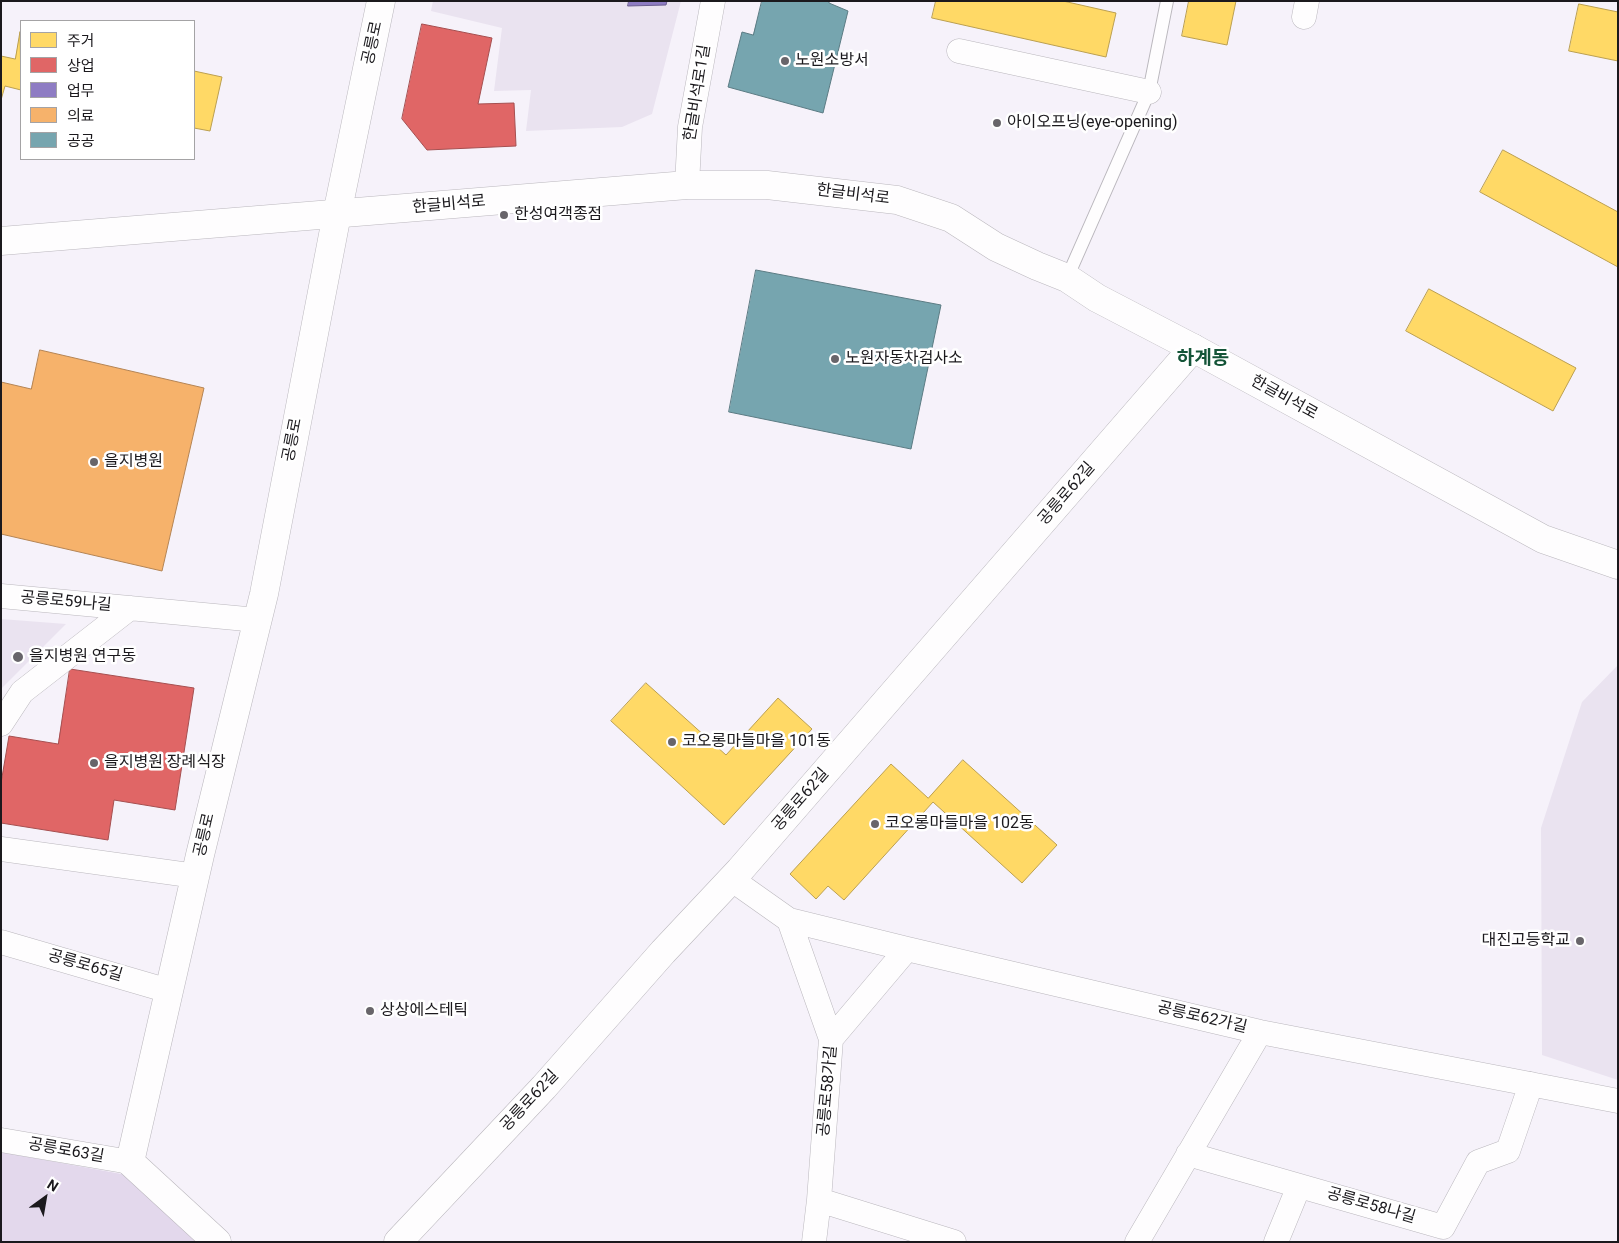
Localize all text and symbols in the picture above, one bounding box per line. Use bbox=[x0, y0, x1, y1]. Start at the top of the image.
street label: 공릉로 bbox=[359, 19, 387, 67]
legend bbox=[20, 20, 195, 160]
text: 주거 bbox=[67, 32, 95, 50]
street label: 한글비석로1길 bbox=[681, 43, 715, 143]
place label: 노원소방서 bbox=[795, 51, 869, 71]
marker: 노원소방서 bbox=[779, 55, 791, 67]
text: 상업 bbox=[67, 57, 95, 75]
text: 업무 bbox=[67, 82, 95, 100]
text: 의료 bbox=[67, 107, 95, 125]
place label: 아이오프닝(eye-opening) bbox=[1007, 113, 1178, 133]
marker: 아이오프닝(eye-opening) bbox=[991, 117, 1003, 129]
text: 공공 bbox=[67, 132, 95, 150]
street label: 한글비석로 bbox=[815, 181, 891, 209]
street label: 한글비석로 bbox=[412, 192, 486, 218]
place label: 한성여객종점 bbox=[514, 205, 602, 225]
marker: 한성여객종점 bbox=[498, 209, 510, 221]
district label: 하계동 bbox=[1177, 348, 1229, 370]
place label: 노원자동차검사소 bbox=[845, 349, 963, 369]
marker: 노원자동차검사소 bbox=[829, 353, 841, 365]
street label: 한글비석로 bbox=[1247, 372, 1321, 424]
street label: 공릉로 bbox=[279, 416, 307, 464]
place label: 을지병원 bbox=[104, 452, 163, 472]
marker: 을지병원 bbox=[88, 456, 100, 468]
street label: 공릉로62길 bbox=[1035, 459, 1099, 529]
street label: 공릉로59나길 bbox=[20, 588, 112, 616]
place label: 을지병원 연구동 bbox=[29, 647, 136, 667]
marker: 을지병원 연구동 bbox=[11, 650, 25, 664]
place label: 코오롱마들마을 101동 bbox=[682, 732, 831, 752]
marker: 코오롱마들마을 101동 bbox=[666, 736, 678, 748]
place label: 을지병원 장례식장 bbox=[104, 753, 226, 773]
marker: 을지병원 장례식장 bbox=[88, 757, 100, 769]
street label: 공릉로62길 bbox=[769, 765, 833, 835]
street label: 공릉로 bbox=[191, 811, 219, 859]
place label: 코오롱마들마을 102동 bbox=[885, 814, 1034, 834]
marker: 코오롱마들마을 102동 bbox=[869, 818, 881, 830]
place label: 대진고등학교 bbox=[1482, 931, 1570, 951]
marker: 대진고등학교 bbox=[1574, 935, 1586, 947]
street label: 공릉로65길 bbox=[45, 946, 125, 986]
street label: 공릉로62가길 bbox=[1155, 998, 1249, 1038]
place label: 상상에스테틱 bbox=[380, 1001, 468, 1021]
marker: 상상에스테틱 bbox=[364, 1005, 376, 1017]
street label: 공릉로58가길 bbox=[814, 1045, 842, 1137]
street label: 공릉로62길 bbox=[497, 1066, 563, 1136]
street label: 공릉로63길 bbox=[26, 1135, 106, 1167]
north arrow bbox=[20, 1173, 70, 1223]
text: N bbox=[45, 1176, 61, 1195]
street label: 공릉로58나길 bbox=[1324, 1184, 1418, 1228]

